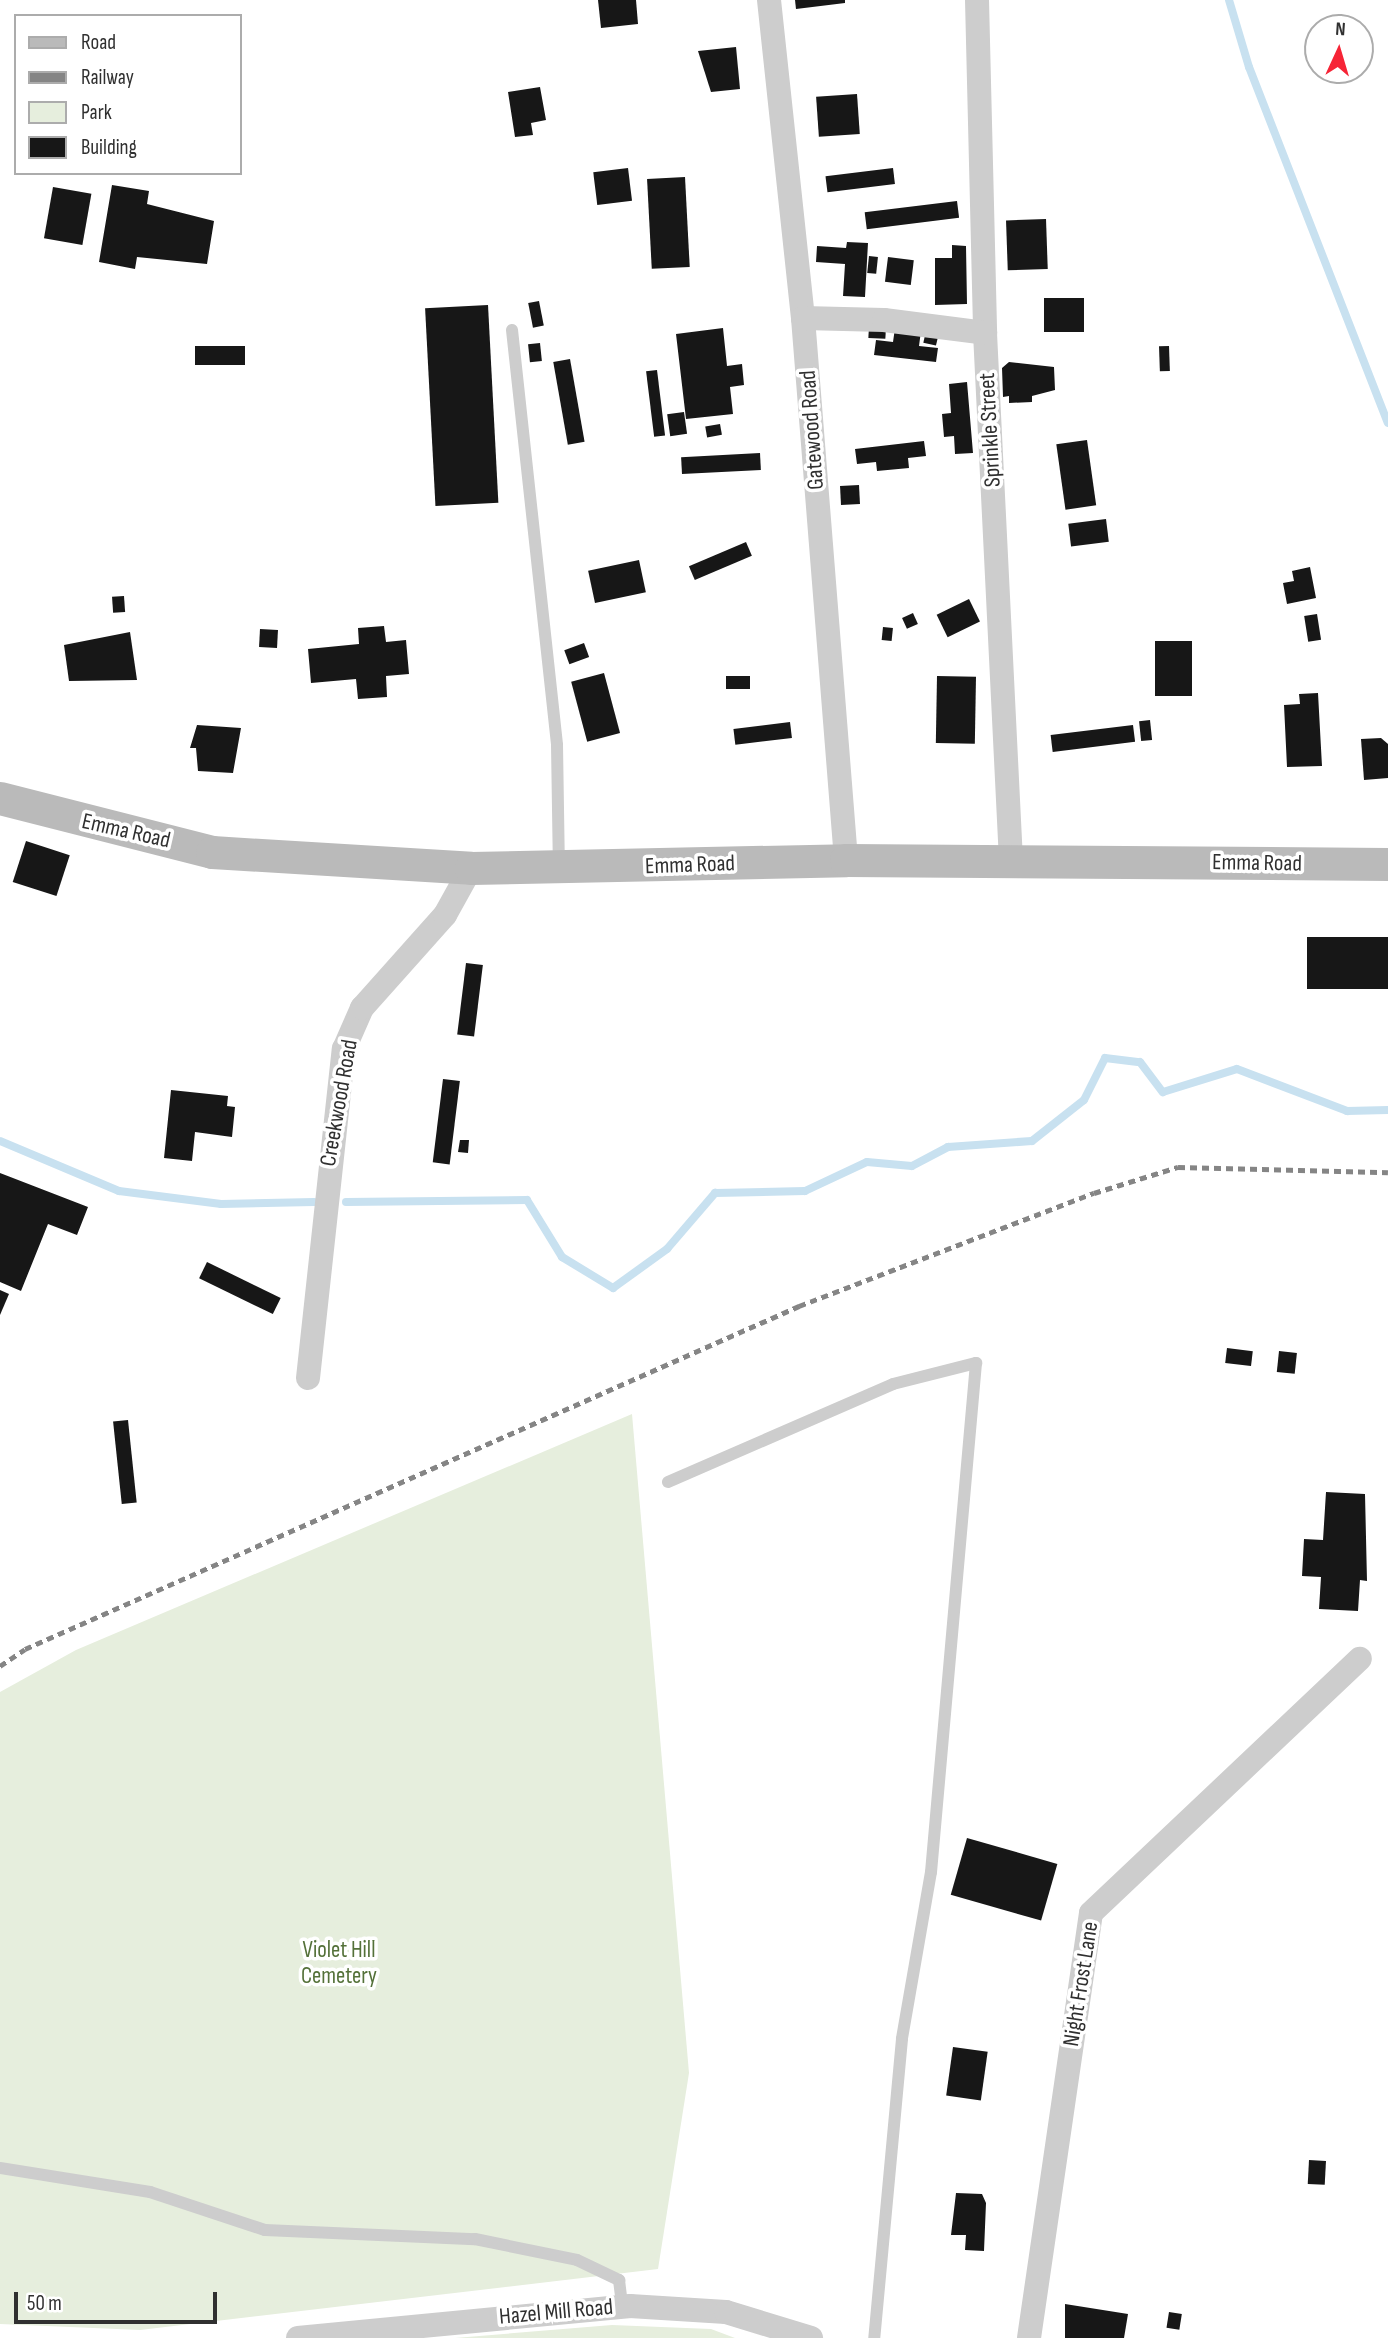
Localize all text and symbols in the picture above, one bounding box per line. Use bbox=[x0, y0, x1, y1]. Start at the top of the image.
legend bbox=[14, 14, 242, 175]
north arrow bbox=[1304, 14, 1374, 84]
text: N bbox=[1334, 18, 1346, 41]
text: Road bbox=[81, 30, 116, 55]
text: Railway bbox=[81, 65, 134, 90]
text: Park bbox=[81, 100, 112, 125]
text: Building bbox=[81, 135, 137, 160]
street label: Gatewood Road bbox=[794, 369, 830, 491]
street label: Sprinkle Street bbox=[973, 372, 1007, 488]
street label: Emma Road bbox=[79, 807, 173, 855]
street label: Emma Road bbox=[1212, 848, 1302, 878]
street label: Emma Road bbox=[645, 850, 735, 880]
street label: Creekwood Road bbox=[314, 1038, 364, 1168]
street label: Night Frost Lane bbox=[1058, 1920, 1104, 2048]
park label: Violet Hill Cemetery bbox=[301, 1936, 377, 1990]
scale bar bbox=[18, 2278, 220, 2322]
text: 50 m bbox=[27, 2291, 62, 2316]
street label: Hazel Mill Road bbox=[498, 2293, 614, 2331]

